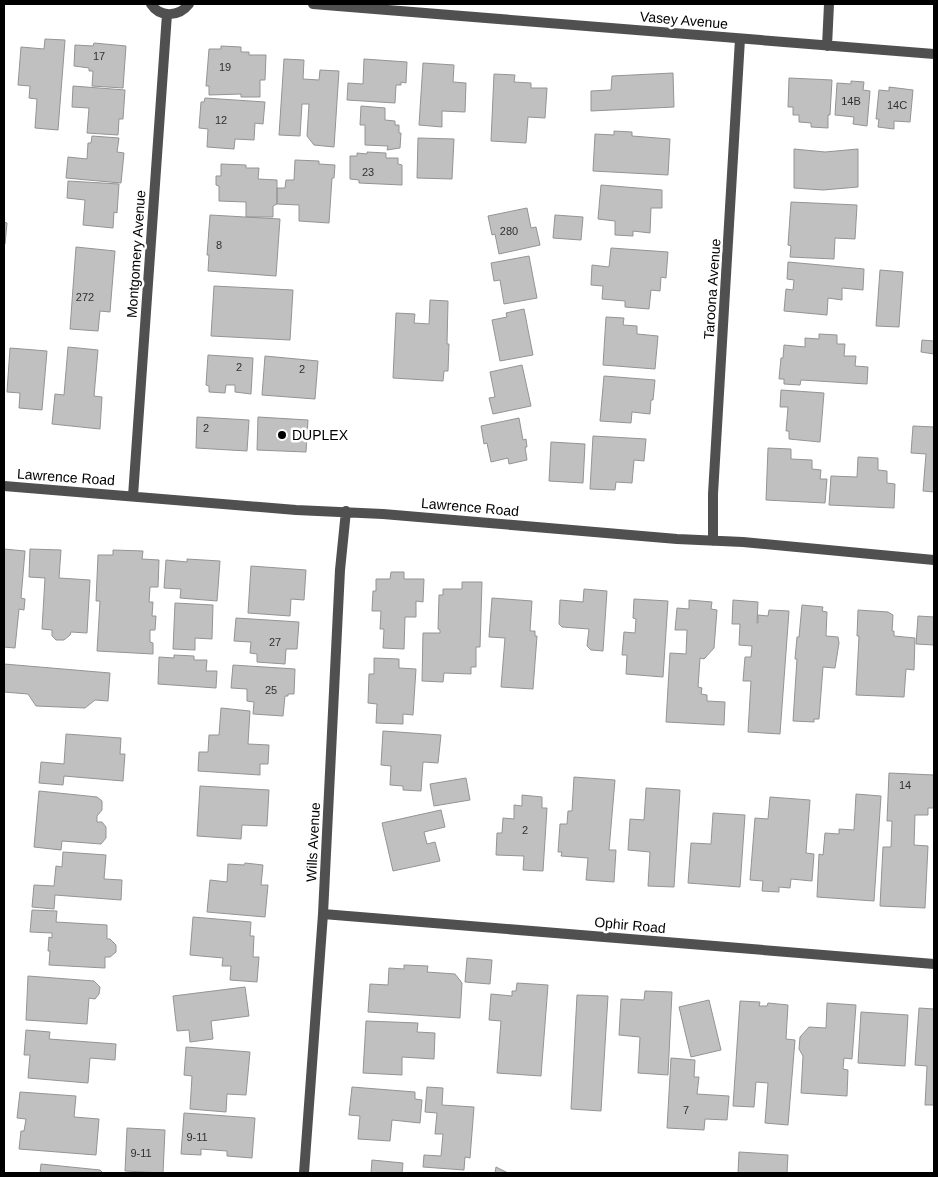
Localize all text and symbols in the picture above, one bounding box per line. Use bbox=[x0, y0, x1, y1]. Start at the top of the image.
street label: Vasey Avenue bbox=[639, 8, 729, 32]
house number: 17 bbox=[93, 50, 105, 62]
house number: 19 bbox=[219, 61, 231, 73]
house number: 14B bbox=[841, 95, 861, 107]
house number: 14C bbox=[887, 99, 907, 111]
house number: 12 bbox=[215, 114, 227, 126]
house number: 23 bbox=[362, 166, 374, 178]
street label: Montgomery Avenue bbox=[124, 189, 148, 318]
house number: 280 bbox=[500, 225, 518, 237]
street label: Taroona Avenue bbox=[700, 238, 724, 340]
house number: 8 bbox=[216, 239, 222, 251]
house number: 272 bbox=[76, 291, 94, 303]
house number: 2 bbox=[236, 361, 242, 373]
house number: 2 bbox=[299, 363, 305, 375]
house number: 2 bbox=[203, 422, 209, 434]
place label: DUPLEX bbox=[292, 427, 349, 443]
marker: DUPLEX bbox=[276, 429, 288, 441]
street label: Lawrence Road bbox=[17, 466, 115, 488]
street label: Lawrence Road bbox=[420, 495, 520, 519]
house number: 27 bbox=[269, 636, 281, 648]
house number: 25 bbox=[265, 684, 277, 696]
house number: 14 bbox=[899, 779, 911, 791]
street label: Wills Avenue bbox=[303, 801, 323, 882]
house number: 2 bbox=[522, 824, 528, 836]
street label: Ophir Road bbox=[594, 914, 666, 936]
house number: 7 bbox=[683, 1104, 689, 1116]
house number: 9-11 bbox=[186, 1131, 208, 1143]
house number: 9-11 bbox=[130, 1147, 152, 1159]

